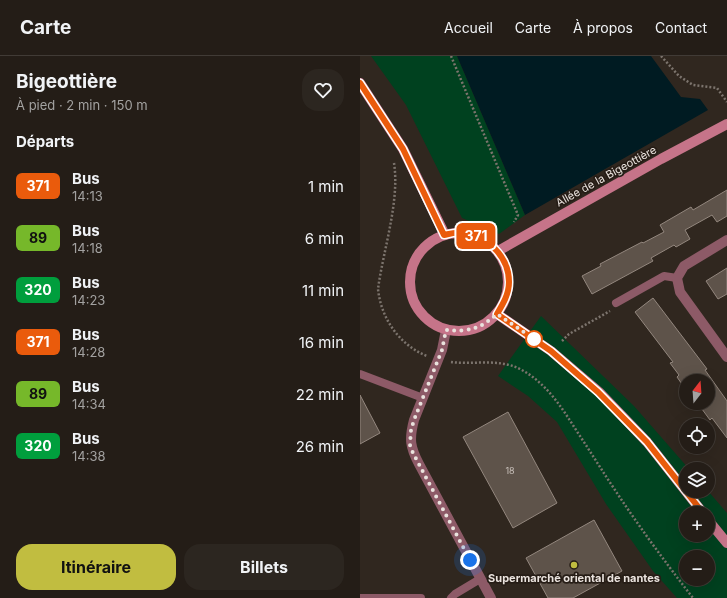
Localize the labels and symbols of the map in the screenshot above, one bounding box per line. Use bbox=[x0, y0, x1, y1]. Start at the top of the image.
street label: Allée de la Bigeottière bbox=[553, 142, 659, 210]
line badge: 371 bbox=[453, 223, 499, 249]
unlabelled marker bbox=[525, 330, 543, 348]
north arrow bbox=[679, 374, 715, 410]
house number: 18 bbox=[505, 465, 515, 476]
your location bbox=[460, 550, 480, 570]
marker: Supermarché oriental de nantes bbox=[569, 560, 579, 570]
place label: Supermarché oriental de nantes bbox=[488, 571, 660, 585]

